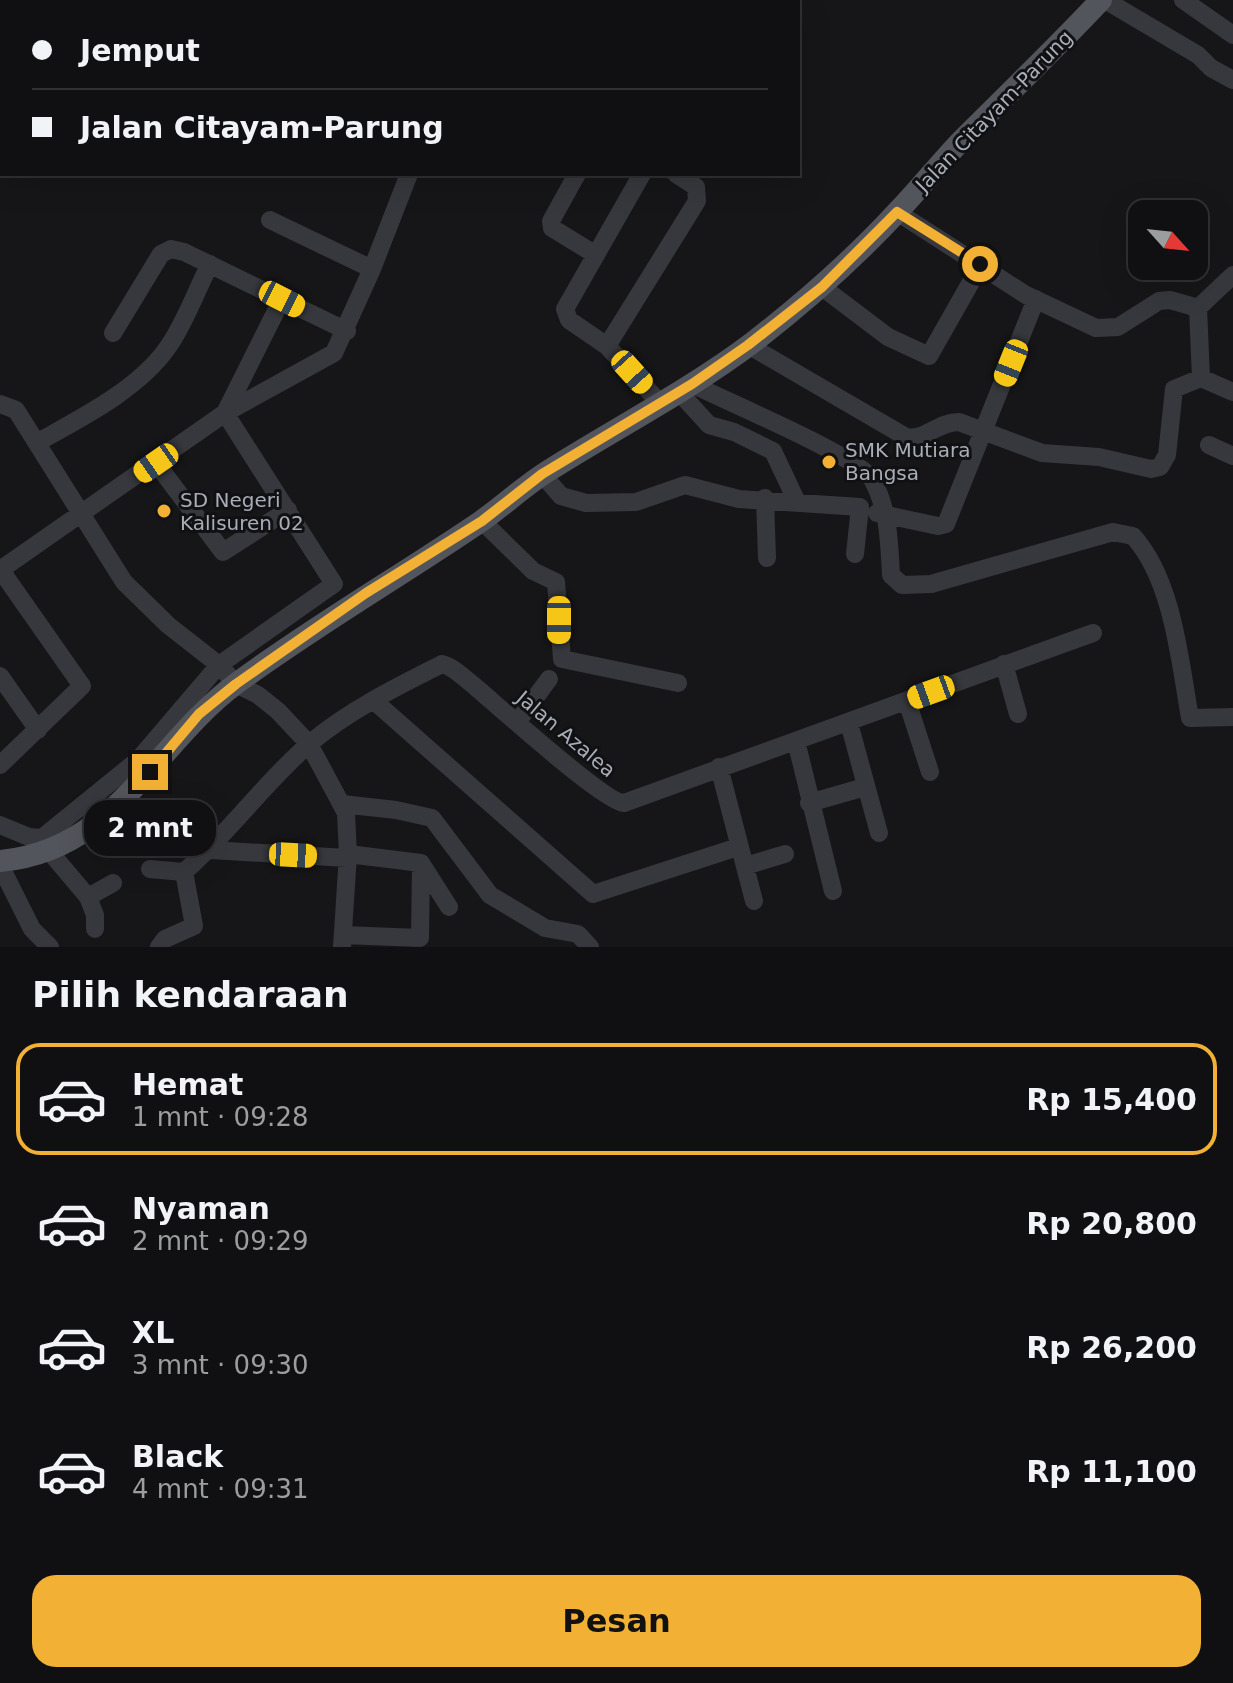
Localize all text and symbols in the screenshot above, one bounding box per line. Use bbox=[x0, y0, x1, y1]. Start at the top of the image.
street label: Jalan Citayam-Parung bbox=[909, 25, 1077, 198]
text: Jemput bbox=[80, 33, 200, 68]
text: Jalan Citayam-Parung bbox=[80, 110, 444, 145]
north arrow bbox=[1128, 200, 1208, 280]
map controls bbox=[1128, 200, 1208, 280]
route start bbox=[962, 246, 998, 282]
car bbox=[255, 277, 309, 321]
car bbox=[991, 336, 1031, 390]
car bbox=[607, 346, 657, 398]
place label: SMK Mutiara Bangsa bbox=[845, 438, 971, 485]
car bbox=[129, 439, 183, 487]
marker: SMK Mutiara Bangsa bbox=[820, 453, 838, 471]
place label: SD Negeri Kalisuren 02 bbox=[180, 488, 304, 535]
marker: SD Negeri Kalisuren 02 bbox=[155, 502, 173, 520]
car bbox=[547, 596, 571, 644]
car bbox=[904, 673, 958, 711]
street label: Jalan Azalea bbox=[510, 684, 620, 782]
route end bbox=[132, 754, 168, 790]
callout: 2 mnt bbox=[84, 800, 216, 856]
text: 2 mnt bbox=[107, 813, 193, 843]
car bbox=[268, 842, 318, 868]
text: Pilih kendaraan bbox=[32, 974, 349, 1015]
icon: car bbox=[36, 1063, 108, 1135]
text: Hemat bbox=[132, 1067, 243, 1102]
text: Rp 15,400 bbox=[1026, 1082, 1197, 1117]
text: 1 mnt · 09:28 bbox=[132, 1102, 309, 1132]
icon: car bbox=[36, 1187, 108, 1259]
text: Nyaman bbox=[132, 1191, 270, 1226]
text: Rp 20,800 bbox=[1026, 1206, 1197, 1241]
text: 2 mnt · 09:29 bbox=[132, 1226, 309, 1256]
icon: car bbox=[36, 1311, 108, 1383]
text: XL bbox=[132, 1315, 174, 1350]
text: Rp 26,200 bbox=[1026, 1330, 1197, 1365]
text: 3 mnt · 09:30 bbox=[132, 1350, 309, 1380]
icon: car bbox=[36, 1435, 108, 1507]
text: Black bbox=[132, 1439, 223, 1474]
text: Rp 11,100 bbox=[1026, 1454, 1197, 1489]
text: 4 mnt · 09:31 bbox=[132, 1474, 309, 1504]
button: Pesan bbox=[32, 1575, 1201, 1667]

